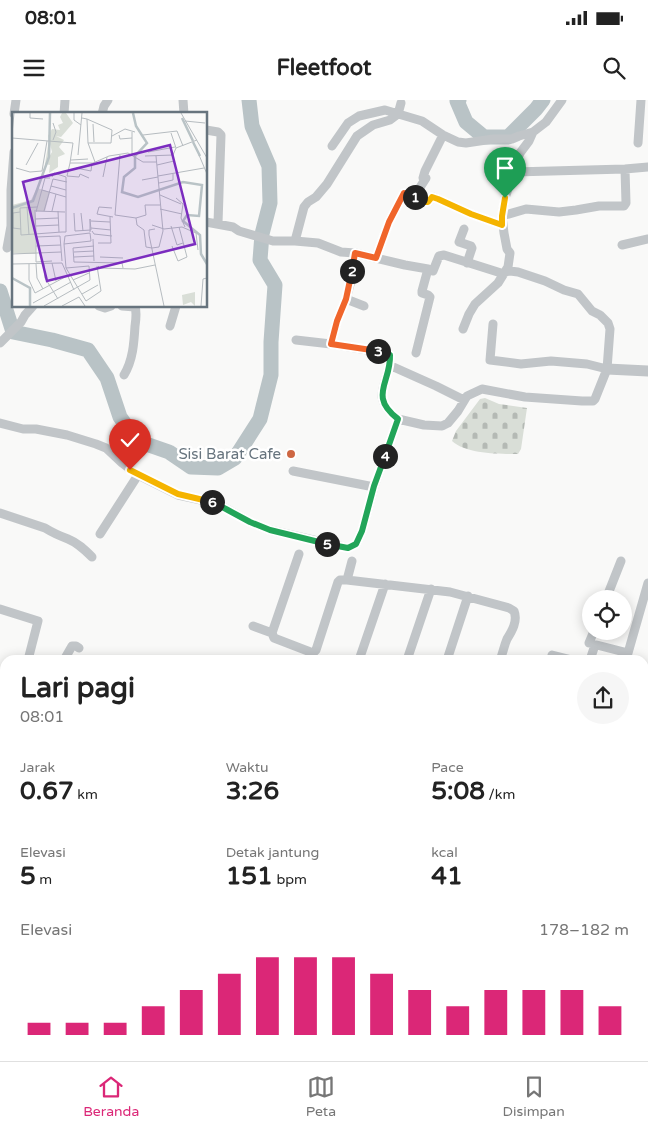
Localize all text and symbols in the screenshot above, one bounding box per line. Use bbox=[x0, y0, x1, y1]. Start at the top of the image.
text: 08:01 bbox=[25, 7, 78, 29]
icon: menu bbox=[20, 54, 48, 82]
icon: search bbox=[600, 54, 628, 82]
text: Fleetfoot bbox=[277, 55, 371, 81]
inset map bbox=[12, 112, 208, 308]
pin bbox=[484, 147, 526, 198]
icon: arrive bbox=[491, 154, 519, 182]
pin: 1 bbox=[402, 184, 428, 210]
text: 1 bbox=[411, 189, 420, 206]
pin: 2 bbox=[340, 258, 364, 284]
text: 2 bbox=[348, 263, 357, 280]
pin: 3 bbox=[366, 338, 390, 364]
text: 3 bbox=[374, 343, 383, 360]
pin bbox=[109, 419, 151, 470]
icon: check bbox=[116, 426, 144, 454]
pin: 4 bbox=[372, 444, 398, 468]
place label: Sisi Barat Cafe bbox=[178, 445, 281, 463]
marker: Sisi Barat Cafe bbox=[285, 448, 297, 460]
text: 4 bbox=[381, 448, 390, 465]
pin: 6 bbox=[200, 490, 224, 514]
text: 6 bbox=[208, 494, 217, 511]
pin: 5 bbox=[314, 532, 340, 556]
text: 5 bbox=[323, 536, 332, 553]
map controls bbox=[582, 590, 632, 640]
button: locate bbox=[582, 590, 632, 640]
text: Lari pagi bbox=[20, 671, 135, 705]
button: share bbox=[577, 672, 629, 724]
text: 08:01 bbox=[20, 707, 64, 727]
text: Jarak bbox=[20, 759, 55, 776]
text: Waktu bbox=[226, 759, 269, 776]
text: Pace bbox=[431, 759, 464, 776]
text: 0.67 bbox=[20, 776, 74, 806]
text: 3:26 bbox=[226, 776, 279, 806]
text: 5:08 bbox=[431, 776, 485, 806]
text: km bbox=[74, 786, 98, 803]
text: /km bbox=[485, 786, 515, 803]
text: Elevasi bbox=[20, 844, 66, 861]
text: Detak jantung bbox=[226, 844, 319, 861]
text: kcal bbox=[431, 844, 458, 861]
text: 5 bbox=[20, 861, 36, 891]
text: 151 bbox=[226, 861, 273, 891]
text: 41 bbox=[431, 861, 463, 891]
text: m bbox=[36, 871, 52, 888]
text: bpm bbox=[273, 871, 307, 888]
text: Elevasi bbox=[20, 920, 72, 940]
text: 178–182 m bbox=[539, 920, 629, 940]
tab: Beranda bbox=[83, 1073, 139, 1120]
tab: Peta bbox=[306, 1073, 336, 1120]
tab: Disimpan bbox=[503, 1073, 565, 1120]

